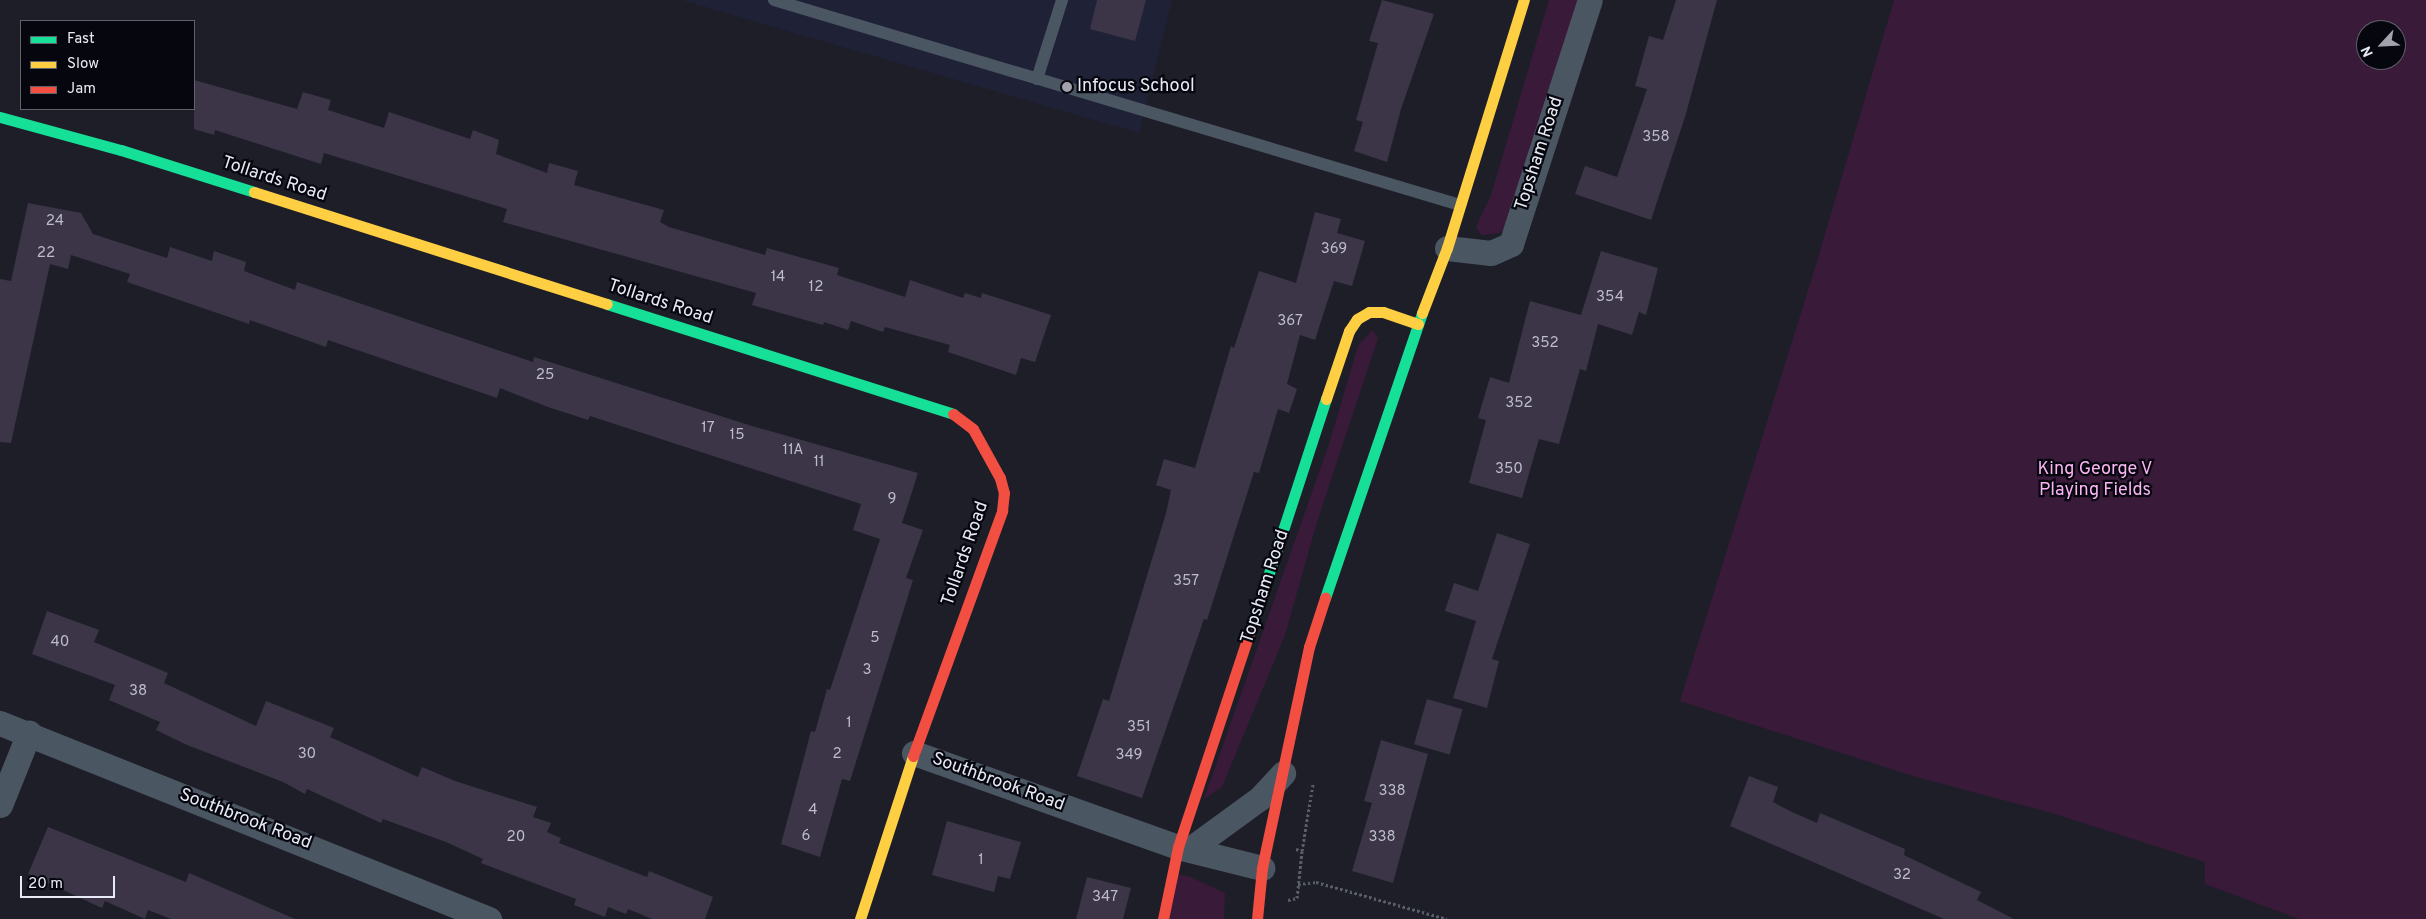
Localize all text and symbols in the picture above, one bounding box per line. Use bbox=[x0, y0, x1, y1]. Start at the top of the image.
legend bbox=[20, 20, 195, 110]
north arrow bbox=[2356, 20, 2406, 70]
text: Fast bbox=[67, 30, 95, 49]
text: N bbox=[2358, 43, 2378, 59]
text: Slow bbox=[67, 55, 99, 74]
place label: Infocus School bbox=[1077, 76, 1195, 98]
text: Jam bbox=[67, 80, 96, 99]
marker: Infocus School bbox=[1061, 81, 1073, 93]
street label: Topsham Road bbox=[1511, 94, 1569, 214]
house number: 358 bbox=[1642, 129, 1670, 147]
street label: Tollards Road bbox=[219, 153, 329, 207]
house number: 24 bbox=[46, 213, 64, 231]
house number: 369 bbox=[1321, 241, 1347, 259]
house number: 22 bbox=[37, 245, 55, 263]
house number: 14 bbox=[771, 269, 785, 287]
street label: Tollards Road bbox=[605, 276, 715, 330]
house number: 12 bbox=[809, 279, 823, 297]
house number: 354 bbox=[1596, 289, 1624, 307]
house number: 367 bbox=[1277, 313, 1303, 331]
house number: 352 bbox=[1531, 335, 1559, 353]
house number: 25 bbox=[536, 367, 554, 385]
house number: 352 bbox=[1505, 395, 1533, 413]
house number: 17 bbox=[701, 420, 715, 438]
house number: 15 bbox=[730, 427, 744, 445]
house number: 11A bbox=[783, 442, 803, 460]
house number: 11 bbox=[813, 454, 825, 472]
park label: King George V Playing Fields bbox=[2037, 460, 2153, 502]
house number: 350 bbox=[1495, 461, 1523, 479]
house number: 9 bbox=[888, 491, 896, 509]
street label: Tollards Road bbox=[938, 499, 994, 609]
street label: Topsham Road bbox=[1237, 527, 1295, 647]
house number: 357 bbox=[1173, 573, 1199, 591]
house number: 5 bbox=[870, 630, 880, 648]
house number: 40 bbox=[51, 634, 69, 652]
house number: 3 bbox=[862, 662, 872, 680]
house number: 38 bbox=[129, 683, 147, 701]
house number: 1 bbox=[846, 715, 852, 733]
house number: 351 bbox=[1127, 719, 1151, 737]
house number: 30 bbox=[298, 746, 316, 764]
house number: 2 bbox=[832, 746, 842, 764]
house number: 349 bbox=[1115, 747, 1143, 765]
street label: Southbrook Road bbox=[929, 749, 1067, 817]
house number: 338 bbox=[1378, 783, 1406, 801]
street label: Southbrook Road bbox=[176, 785, 314, 855]
house number: 4 bbox=[808, 802, 818, 820]
house number: 6 bbox=[802, 828, 810, 846]
house number: 20 bbox=[507, 829, 525, 847]
house number: 338 bbox=[1368, 829, 1396, 847]
house number: 1 bbox=[978, 852, 984, 870]
scale bar bbox=[22, 866, 118, 898]
house number: 32 bbox=[1893, 867, 1911, 885]
text: 20 m bbox=[28, 875, 63, 894]
house number: 347 bbox=[1092, 889, 1118, 907]

